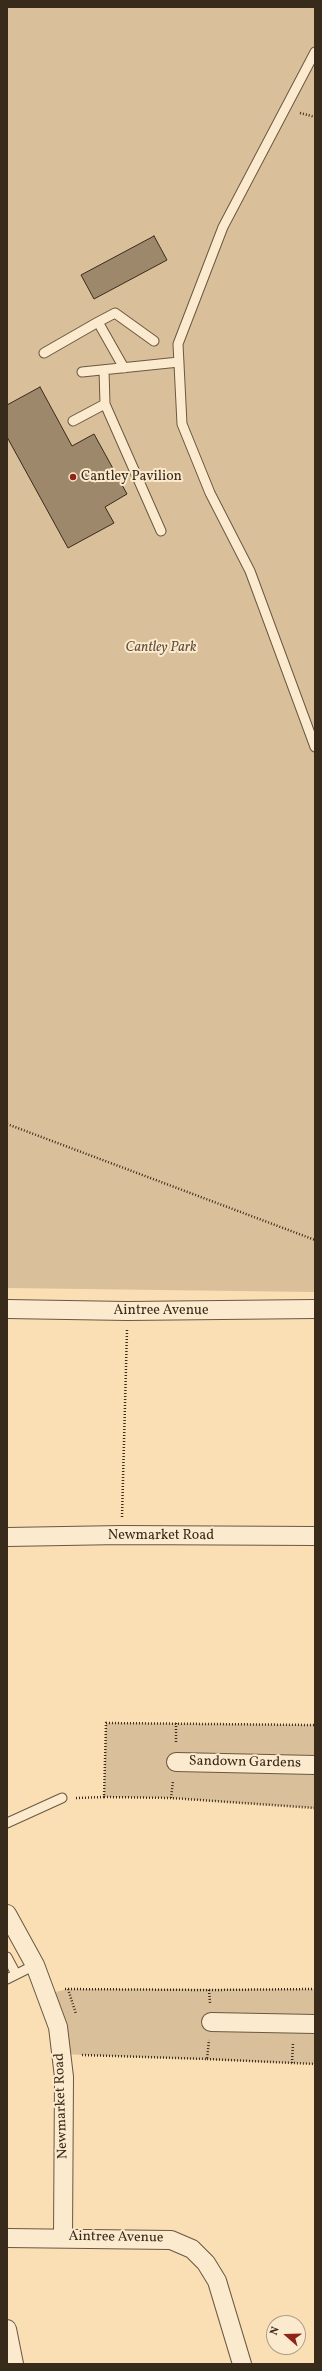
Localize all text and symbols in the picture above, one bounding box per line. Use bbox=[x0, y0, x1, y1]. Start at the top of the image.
place label: Cantley Pavilion bbox=[81, 469, 182, 485]
marker: Cantley Pavilion bbox=[68, 472, 78, 482]
park label: Cantley Park bbox=[125, 640, 197, 656]
street label: Aintree Avenue bbox=[113, 1303, 209, 1319]
street label: Newmarket Road bbox=[108, 1528, 214, 1544]
street label: Sandown Gardens bbox=[189, 1754, 301, 1772]
street label: Newmarket Road bbox=[52, 2053, 72, 2159]
street label: Aintree Avenue bbox=[68, 2229, 164, 2247]
north arrow bbox=[266, 2315, 306, 2355]
text: N bbox=[267, 2325, 284, 2337]

